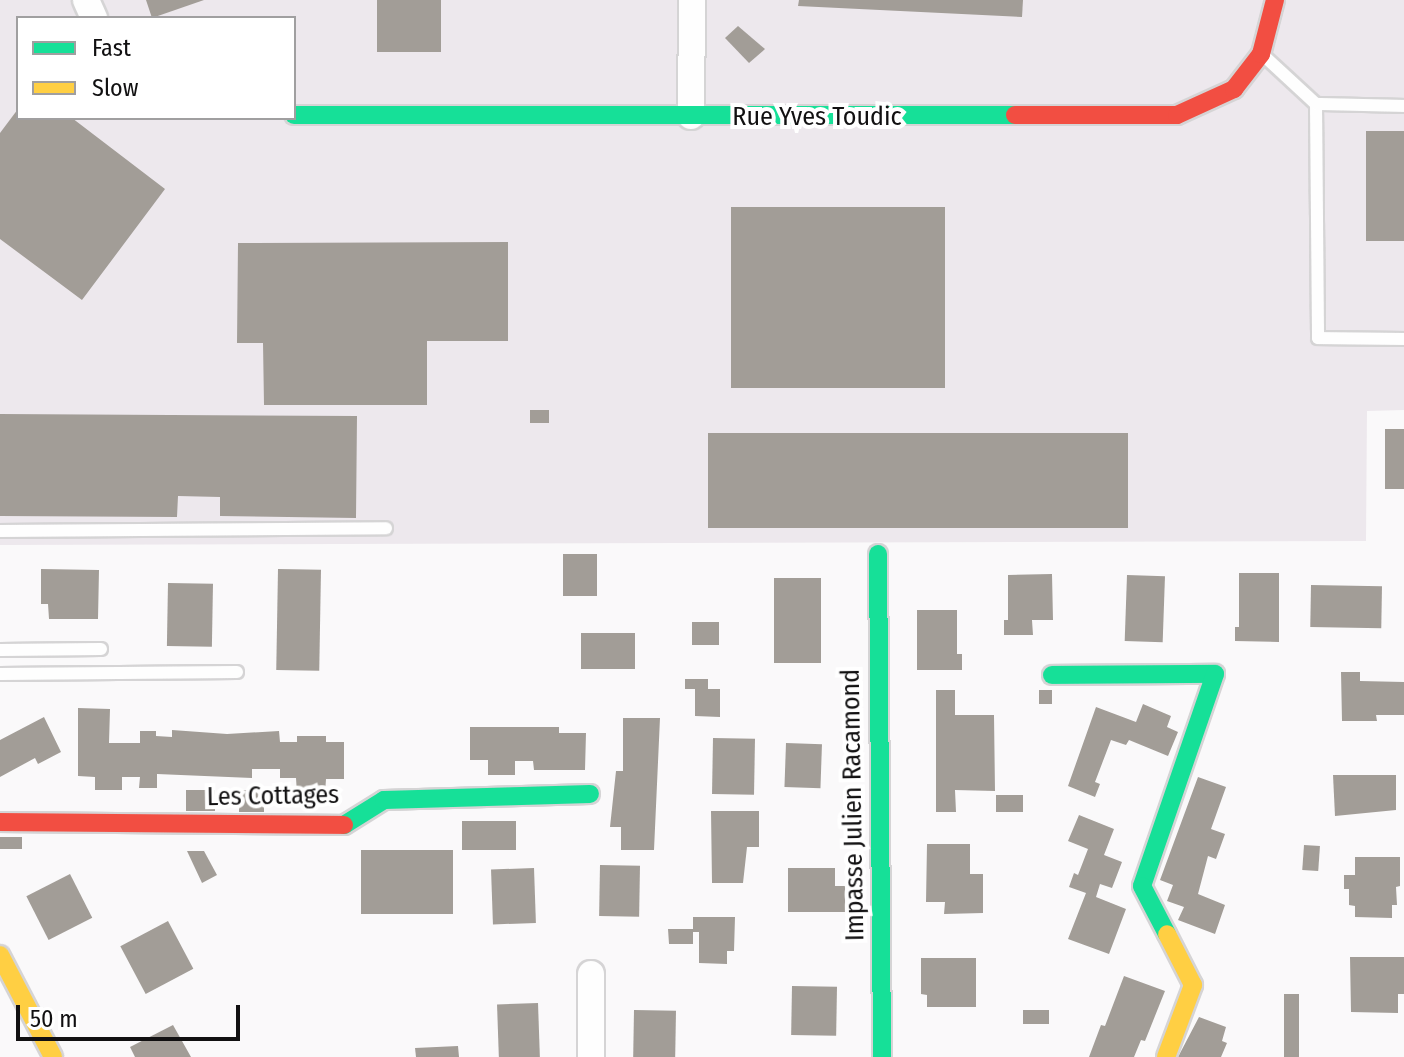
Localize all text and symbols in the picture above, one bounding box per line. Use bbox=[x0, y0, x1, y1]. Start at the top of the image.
legend bbox=[16, 16, 296, 120]
text: Fast bbox=[92, 34, 131, 62]
text: Slow bbox=[92, 74, 138, 102]
street label: Rue Yves Toudic bbox=[732, 101, 902, 133]
street label: Impasse Julien Racamond bbox=[835, 669, 871, 941]
street label: Les Cottages bbox=[207, 779, 339, 813]
scale bar bbox=[20, 989, 244, 1039]
text: 50 m bbox=[30, 1005, 78, 1033]

